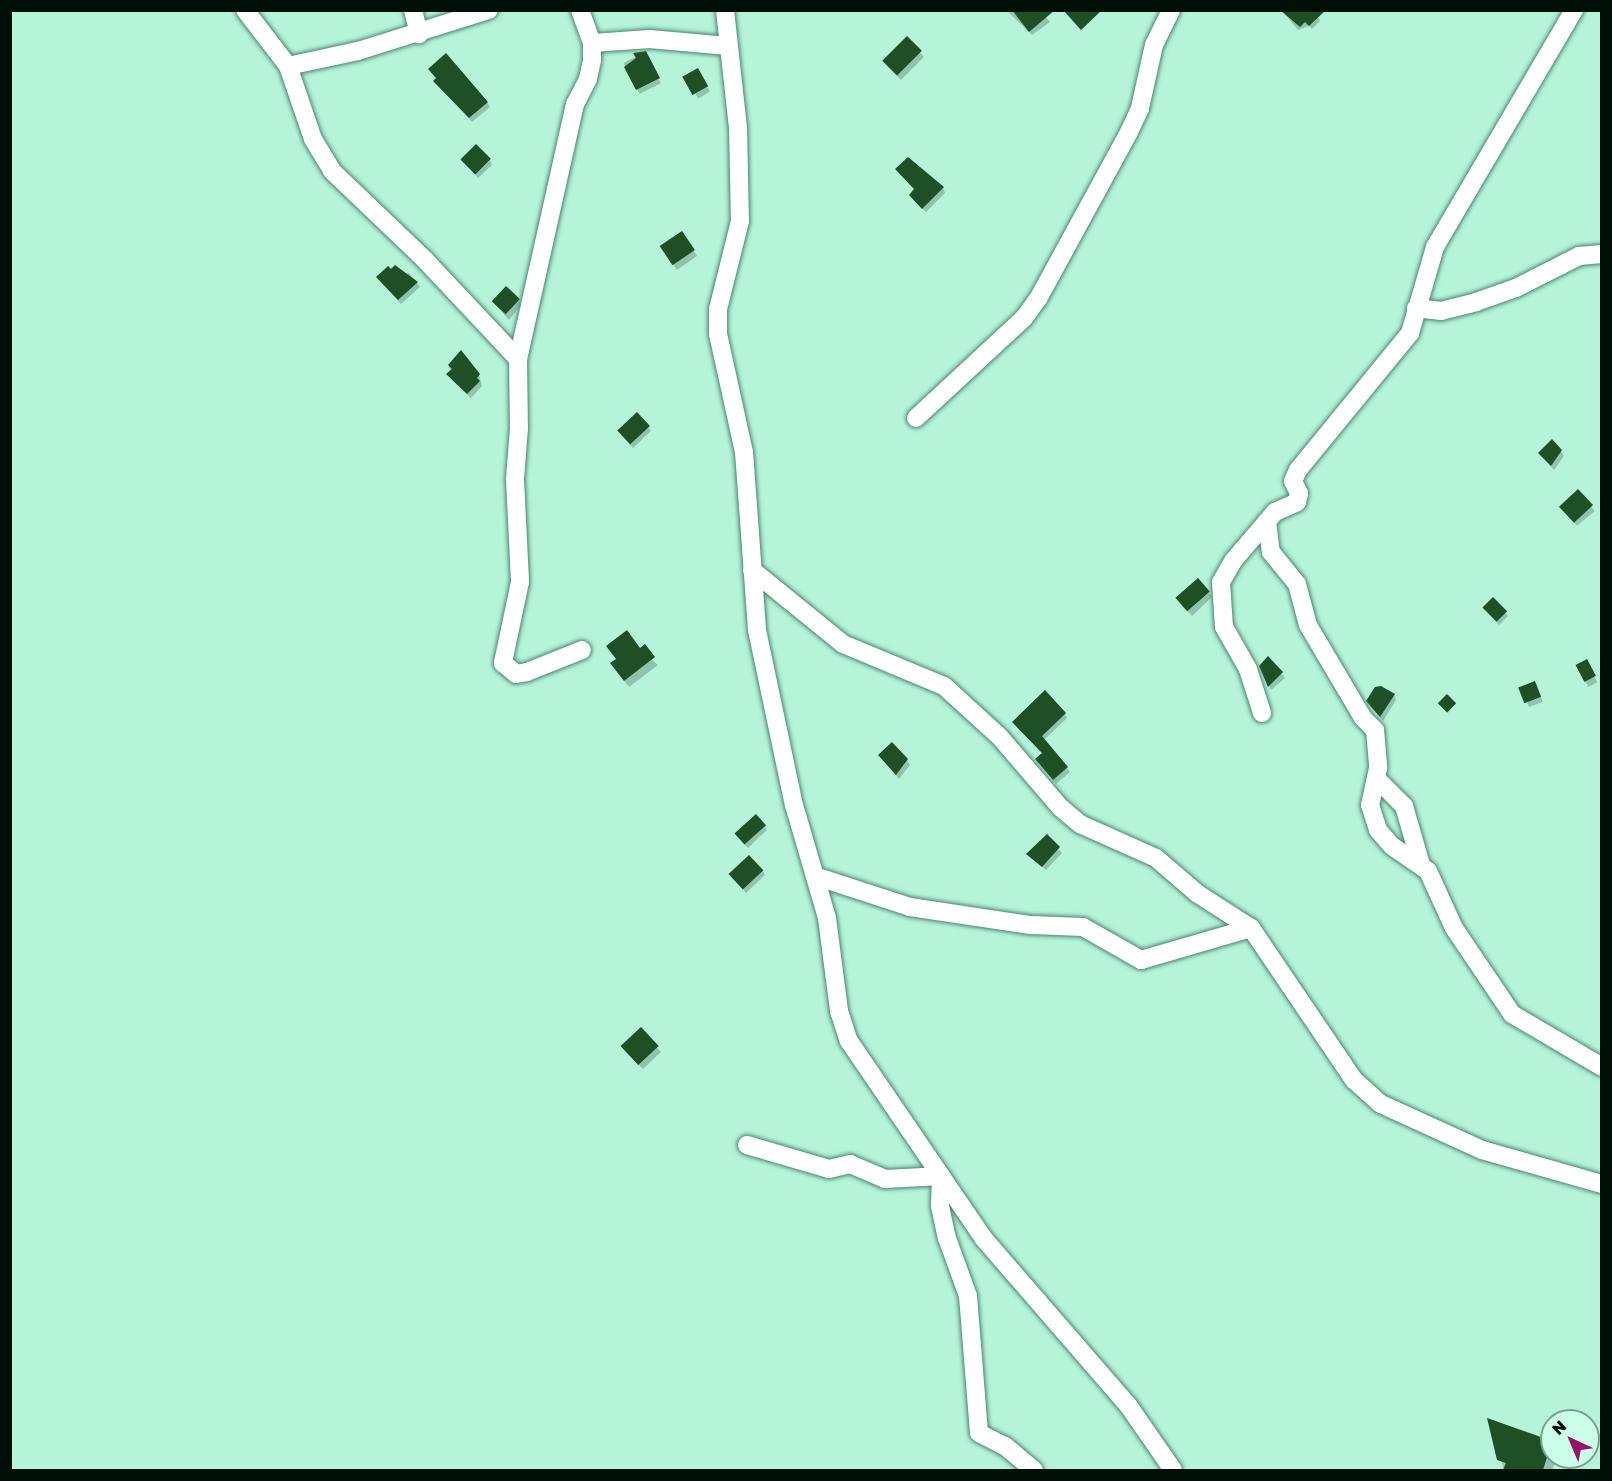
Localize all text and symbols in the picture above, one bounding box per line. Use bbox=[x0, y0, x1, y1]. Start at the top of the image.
north arrow bbox=[1540, 1409, 1600, 1469]
text: N bbox=[1548, 1416, 1570, 1439]

